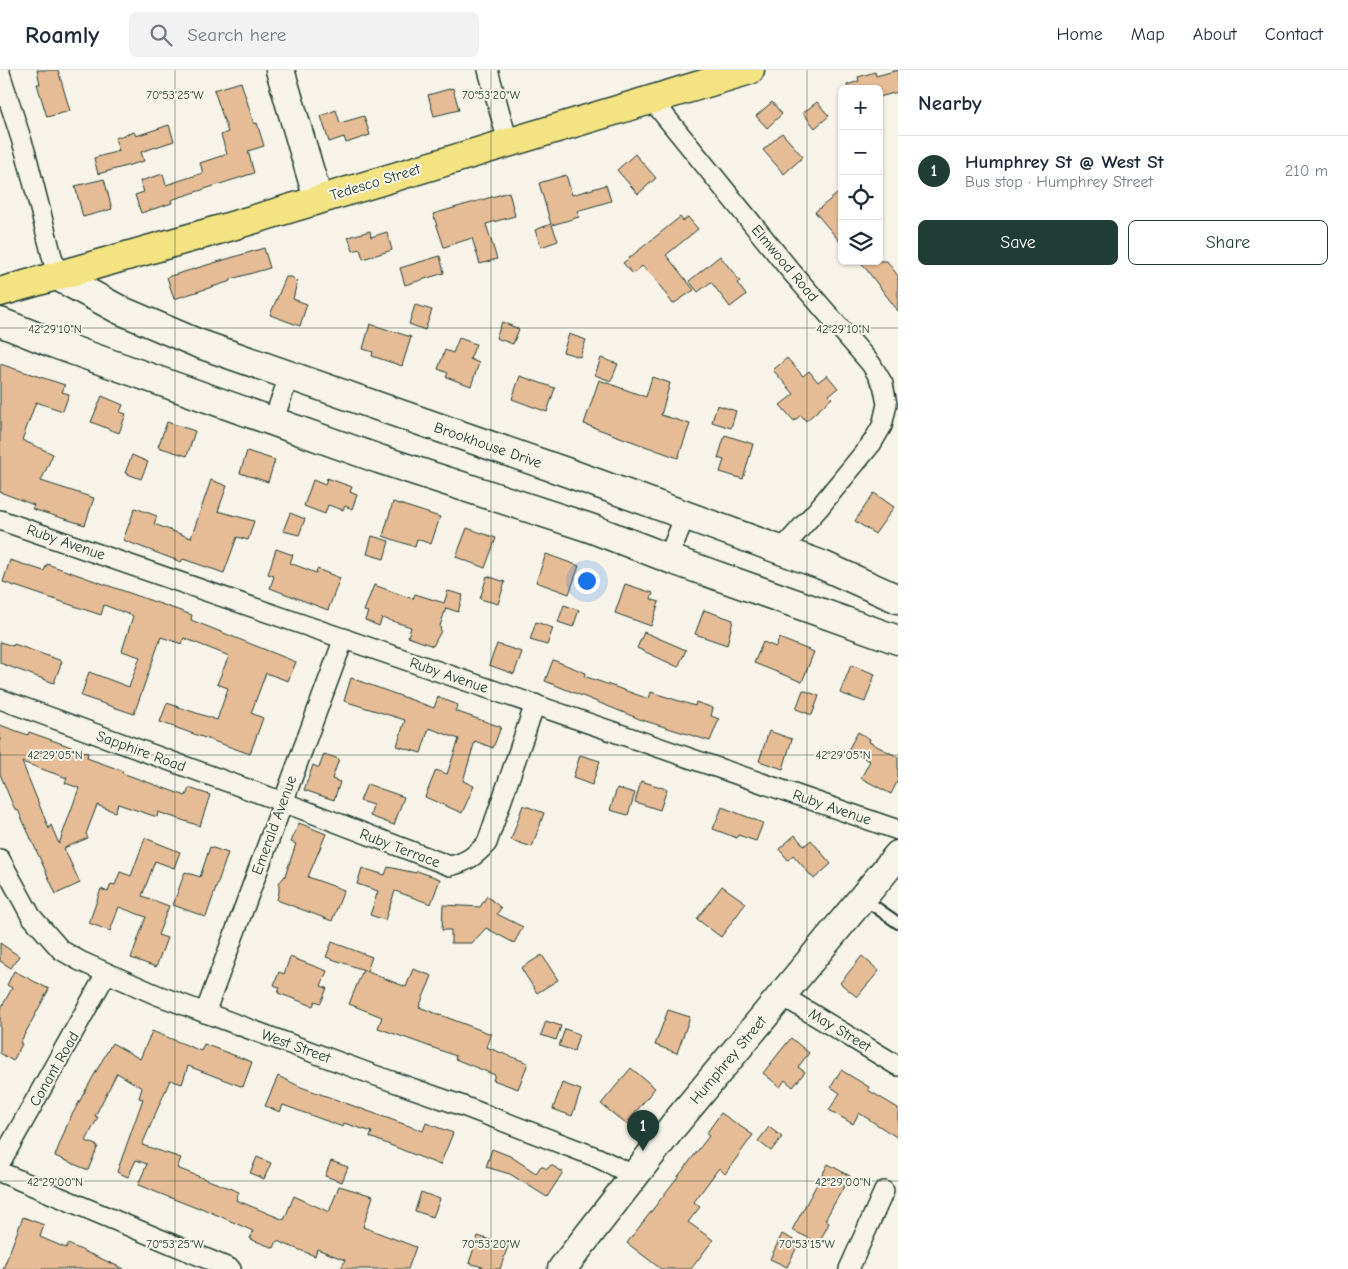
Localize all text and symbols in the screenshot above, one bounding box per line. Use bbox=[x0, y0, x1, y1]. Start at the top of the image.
search box bbox=[129, 12, 479, 57]
text: Roamly bbox=[25, 21, 99, 49]
icon: search bbox=[147, 21, 175, 49]
text: Search here bbox=[187, 24, 286, 46]
text: Home bbox=[1056, 24, 1103, 45]
text: Map bbox=[1131, 24, 1165, 45]
text: About bbox=[1193, 24, 1237, 45]
text: Contact bbox=[1265, 24, 1323, 45]
map controls bbox=[838, 85, 883, 265]
button: + bbox=[838, 85, 883, 130]
text: 70°53'25"W bbox=[146, 88, 204, 102]
text: 70°53'20"W bbox=[462, 88, 521, 102]
text: Nearby bbox=[918, 91, 982, 115]
button: − bbox=[838, 130, 883, 175]
text: Humphrey St @ West St bbox=[965, 151, 1164, 173]
street label: Tedesco Street bbox=[328, 160, 423, 204]
text: 1 bbox=[931, 162, 937, 180]
text: 210 m bbox=[1285, 162, 1328, 180]
text: Bus stop · Humphrey Street bbox=[965, 173, 1153, 191]
button: locate bbox=[838, 175, 883, 220]
button: layers bbox=[838, 220, 883, 265]
button: Save bbox=[918, 220, 1118, 265]
button: Share bbox=[1128, 220, 1328, 265]
street label: Elmwood Road bbox=[748, 221, 822, 305]
text: 42°29'10"N bbox=[28, 322, 82, 336]
text: 42°29'10"N bbox=[816, 322, 870, 336]
street label: Brookhouse Drive bbox=[432, 418, 545, 472]
street label: Ruby Avenue bbox=[24, 520, 108, 564]
your location bbox=[574, 568, 600, 594]
street label: Ruby Avenue bbox=[407, 653, 491, 697]
street label: Sapphire Road bbox=[94, 726, 188, 776]
text: 42°29'05"N bbox=[27, 748, 83, 762]
text: 42°29'05"N bbox=[815, 748, 871, 762]
street label: Emerald Avenue bbox=[248, 772, 300, 877]
street label: Ruby Avenue bbox=[790, 785, 874, 829]
street label: Ruby Terrace bbox=[357, 824, 443, 872]
street label: May Street bbox=[806, 1004, 875, 1056]
street label: Humphrey Street bbox=[686, 1012, 771, 1108]
street label: West Street bbox=[259, 1025, 334, 1067]
street label: Conant Road bbox=[25, 1028, 83, 1110]
pin: 1 bbox=[627, 1110, 659, 1151]
text: 42°29'00"N bbox=[27, 1175, 83, 1189]
text: 42°29'00"N bbox=[815, 1175, 871, 1189]
text: 70°53'25"W bbox=[146, 1237, 204, 1251]
text: 70°53'20"W bbox=[462, 1237, 521, 1251]
text: 70°53'15"W bbox=[779, 1237, 836, 1251]

